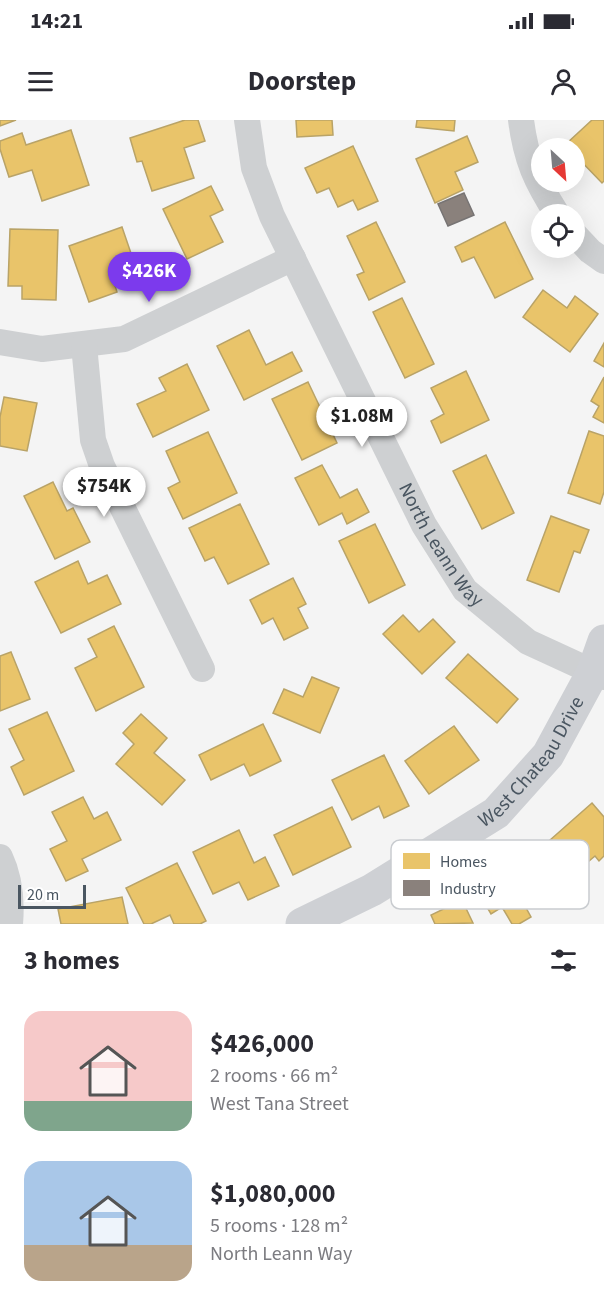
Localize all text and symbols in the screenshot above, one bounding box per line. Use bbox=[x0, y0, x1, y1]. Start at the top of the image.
text: 14:21 bbox=[30, 5, 83, 37]
text: Doorstep bbox=[248, 62, 356, 101]
icon: menu bbox=[24, 65, 57, 98]
icon: person bbox=[547, 65, 580, 98]
north arrow bbox=[531, 138, 585, 192]
map controls bbox=[531, 138, 585, 258]
button: locate bbox=[531, 204, 585, 258]
pin: $426K bbox=[107, 252, 191, 303]
text: $426K bbox=[122, 257, 176, 285]
pin: $1.08M bbox=[313, 397, 411, 448]
text: $1.08M bbox=[330, 402, 394, 430]
pin: $754K bbox=[62, 467, 146, 518]
text: $754K bbox=[77, 472, 131, 500]
street label: North Leann Way bbox=[391, 478, 490, 614]
street label: West Chateau Drive bbox=[473, 691, 591, 835]
legend bbox=[391, 840, 589, 909]
text: Homes bbox=[440, 851, 487, 873]
text: Industry bbox=[440, 878, 496, 900]
scale bar bbox=[18, 882, 86, 910]
text: 20 m bbox=[27, 884, 59, 906]
text: 3 homes bbox=[24, 942, 119, 979]
icon: filters bbox=[547, 944, 580, 977]
text: $426,000 bbox=[210, 1025, 314, 1062]
icon: home bbox=[72, 1035, 144, 1107]
text: 2 rooms · 66 m² bbox=[210, 1062, 338, 1090]
text: West Tana Street bbox=[210, 1090, 349, 1118]
text: $1,080,000 bbox=[210, 1175, 335, 1212]
icon: home bbox=[72, 1185, 144, 1257]
text: 5 rooms · 128 m² bbox=[210, 1212, 348, 1240]
text: North Leann Way bbox=[210, 1240, 352, 1268]

